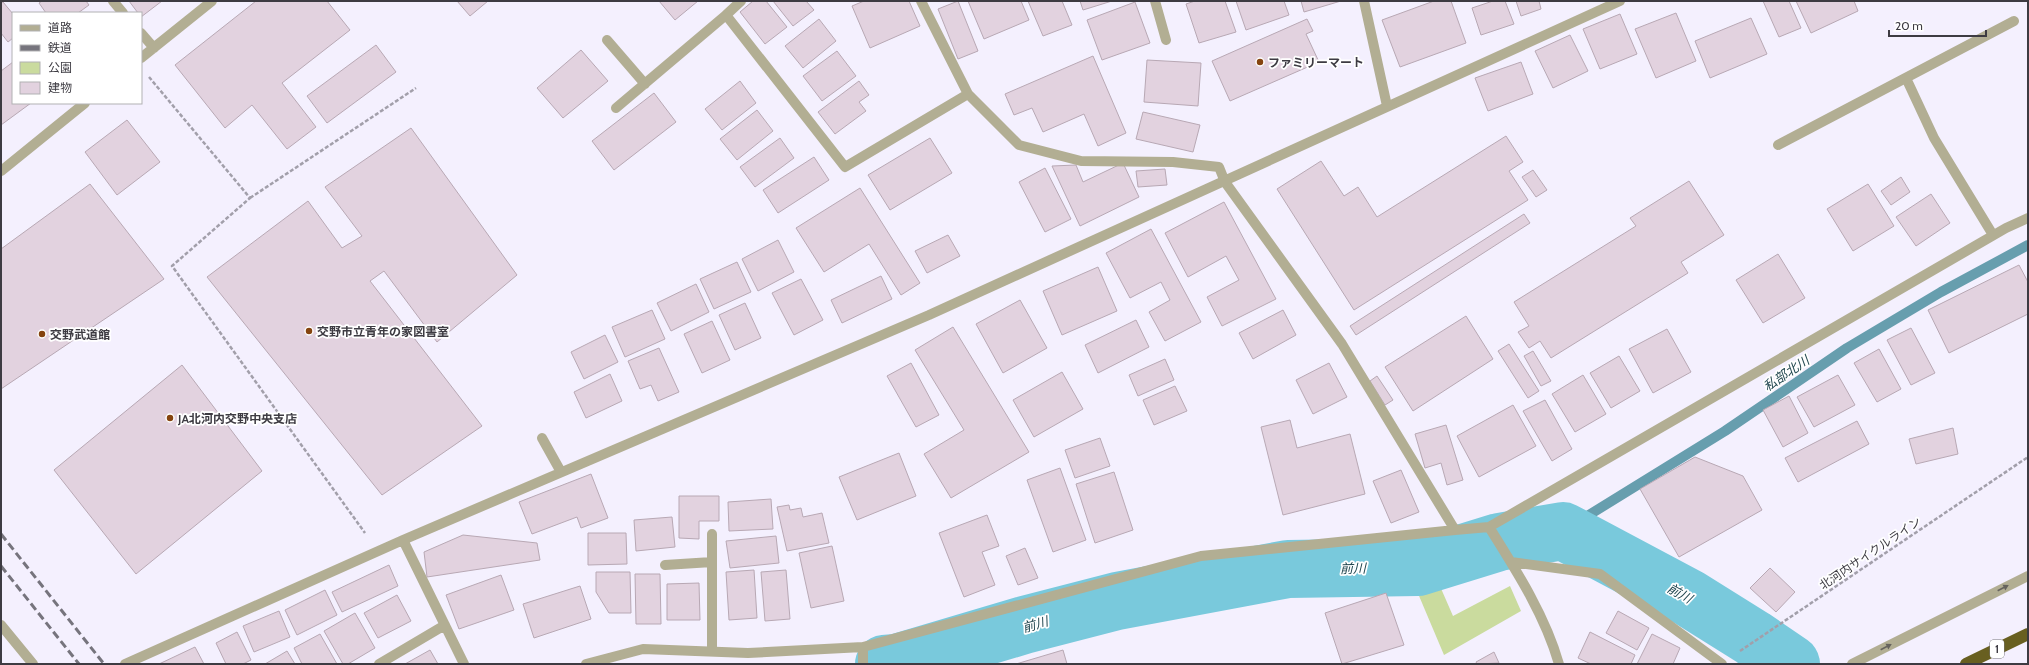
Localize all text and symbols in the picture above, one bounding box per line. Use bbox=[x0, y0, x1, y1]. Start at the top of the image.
legend bbox=[12, 12, 142, 104]
scale bar bbox=[1889, 12, 1986, 38]
text: 20 m bbox=[1895, 18, 1923, 33]
text: 道路 bbox=[48, 20, 72, 35]
text: 鉄道 bbox=[48, 40, 72, 55]
place label: ファミリーマート bbox=[1268, 55, 1364, 70]
marker: ファミリーマート bbox=[1255, 57, 1265, 67]
text: 公園 bbox=[48, 60, 72, 75]
text: 建物 bbox=[48, 80, 72, 95]
place label: 交野市立青年の家図書室 bbox=[317, 324, 449, 339]
marker: 交野市立青年の家図書室 bbox=[304, 326, 314, 336]
place label: 交野武道館 bbox=[50, 327, 110, 342]
marker: 交野武道館 bbox=[37, 329, 47, 339]
water label: 私部北川 bbox=[1760, 351, 1814, 394]
place label: JA北河内交野中央支店 bbox=[177, 411, 297, 426]
marker: JA北河内交野中央支店 bbox=[165, 413, 175, 423]
street label: 北河内サイクルライン bbox=[1816, 513, 1924, 593]
water label: 前川 bbox=[1340, 560, 1368, 576]
water label: 前川 bbox=[1665, 580, 1697, 607]
one-way arrow bbox=[1997, 585, 2008, 592]
water label: 前川 bbox=[1020, 612, 1052, 635]
road number: 1 bbox=[1990, 640, 2004, 658]
one-way arrow bbox=[1881, 643, 1892, 650]

